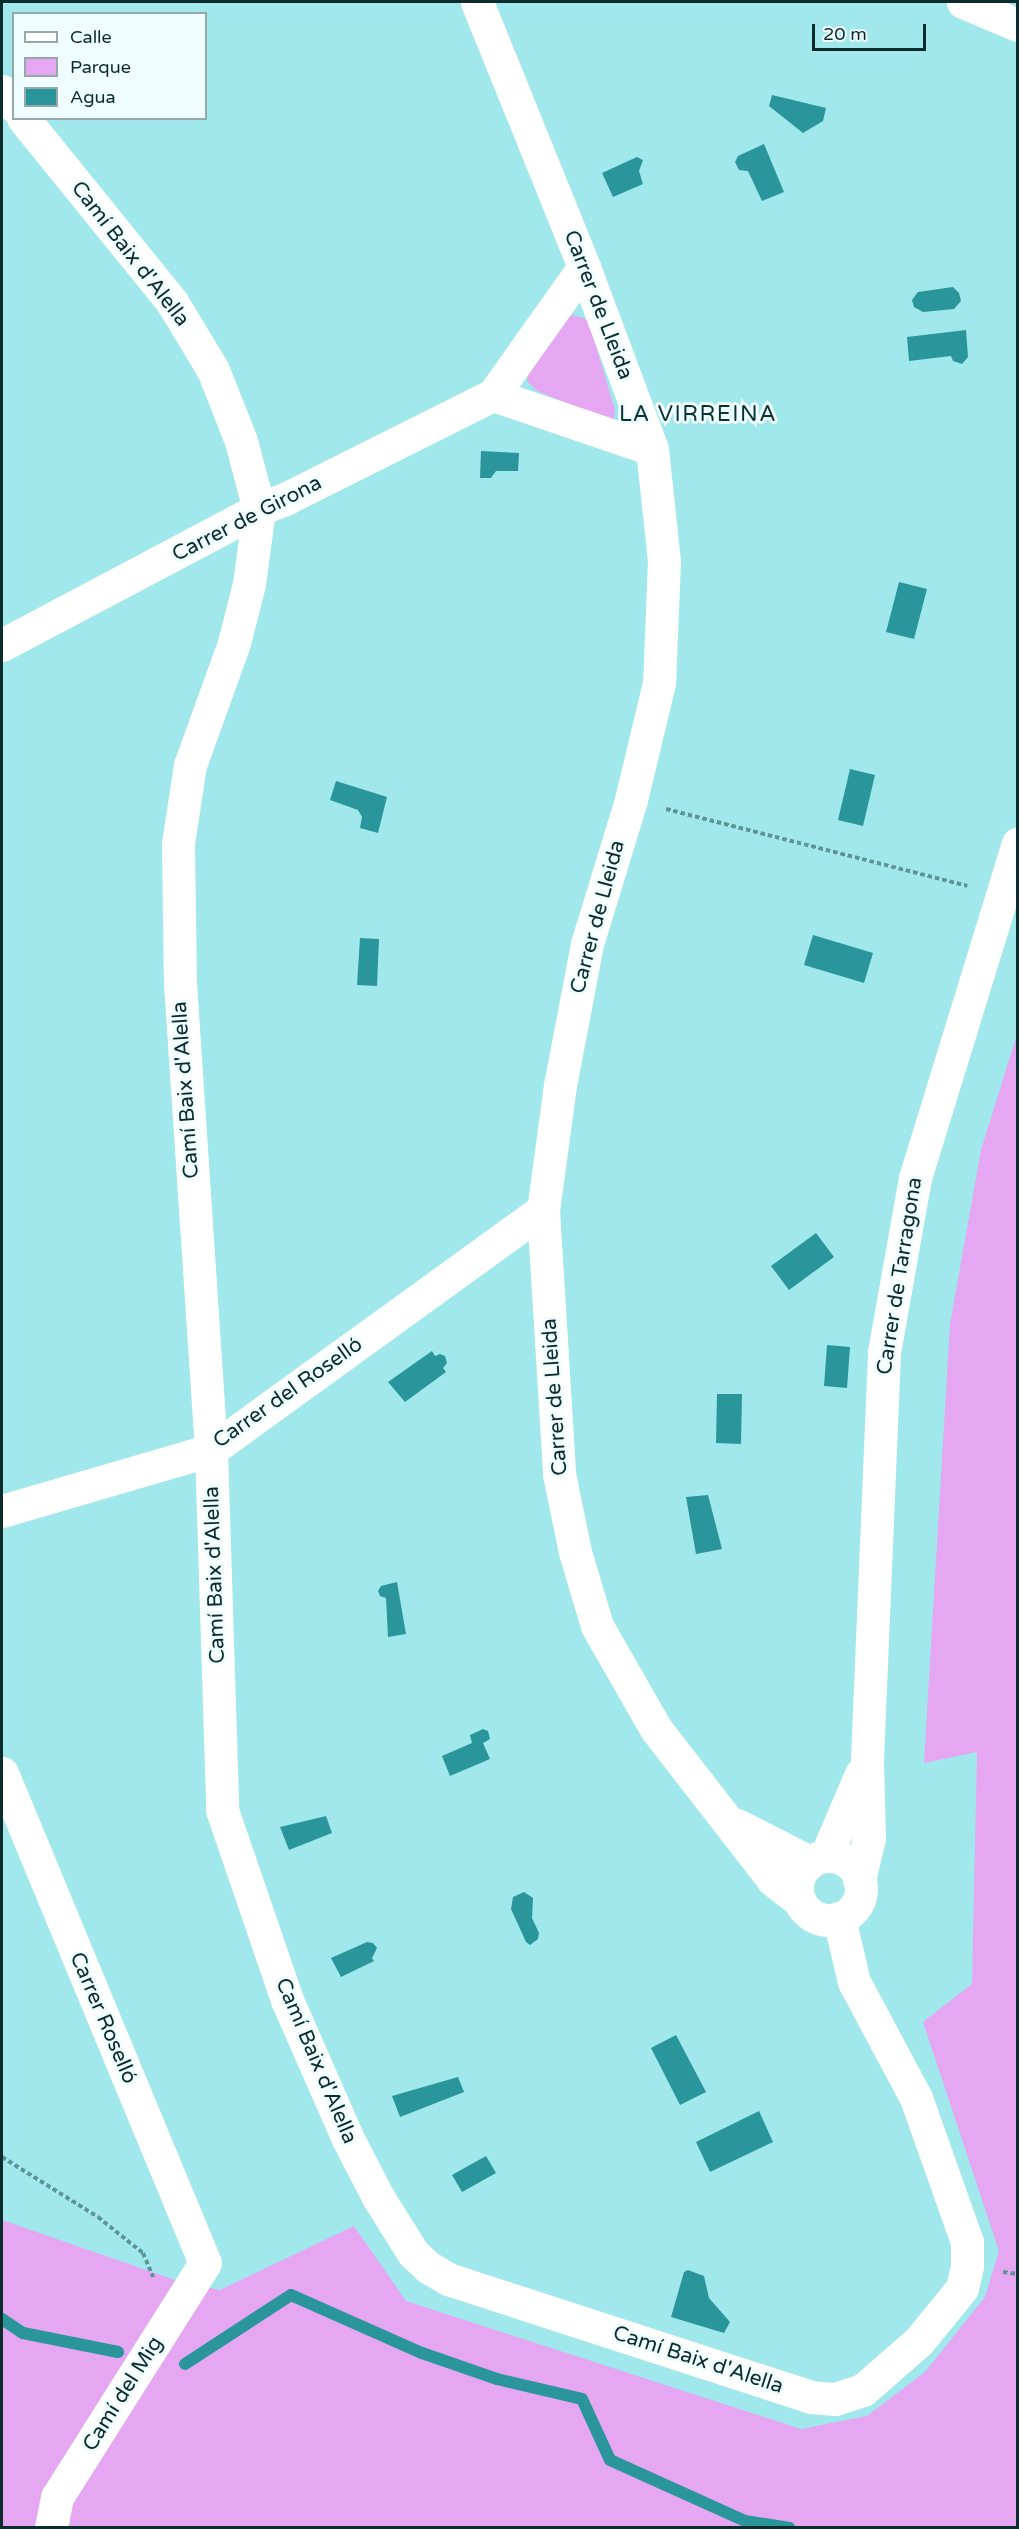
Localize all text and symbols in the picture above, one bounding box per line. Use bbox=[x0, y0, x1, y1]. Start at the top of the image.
legend bbox=[12, 12, 207, 120]
scale bar bbox=[815, 12, 929, 50]
text: 20 m bbox=[823, 23, 867, 45]
text: Calle bbox=[70, 26, 112, 48]
text: Parque bbox=[70, 56, 131, 78]
text: Agua bbox=[70, 86, 116, 108]
street label: Camí Baix d'Alella bbox=[65, 176, 195, 332]
street label: Carrer de Lleida bbox=[558, 227, 638, 383]
district label: LA VIRREINA bbox=[619, 402, 777, 428]
street label: Carrer de Girona bbox=[168, 470, 326, 568]
street label: Carrer de Lleida bbox=[565, 838, 631, 996]
street label: Camí Baix d'Alella bbox=[167, 1001, 205, 1179]
street label: Carrer de Tarragona bbox=[872, 1175, 928, 1377]
street label: Carrer de Lleida bbox=[537, 1317, 573, 1477]
street label: Carrer del Roselló bbox=[209, 1332, 367, 1454]
street label: Camí Baix d'Alella bbox=[199, 1486, 231, 1664]
street label: Carrer Roselló bbox=[64, 1948, 142, 2088]
street label: Camí Baix d'Alella bbox=[270, 1974, 362, 2148]
street label: Camí Baix d'Alella bbox=[610, 2321, 786, 2399]
street label: Camí del Mig bbox=[78, 2332, 168, 2456]

